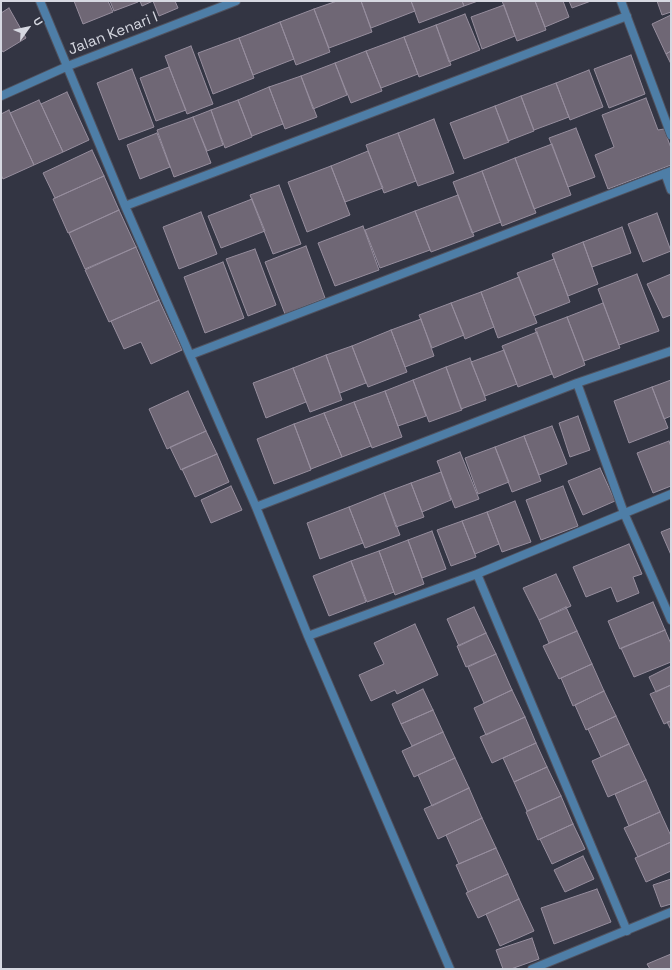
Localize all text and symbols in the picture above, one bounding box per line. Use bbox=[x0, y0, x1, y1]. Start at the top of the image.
north arrow bbox=[8, 8, 48, 48]
street label: Jalan Kenari I bbox=[65, 9, 161, 59]
text: U bbox=[30, 15, 46, 28]

